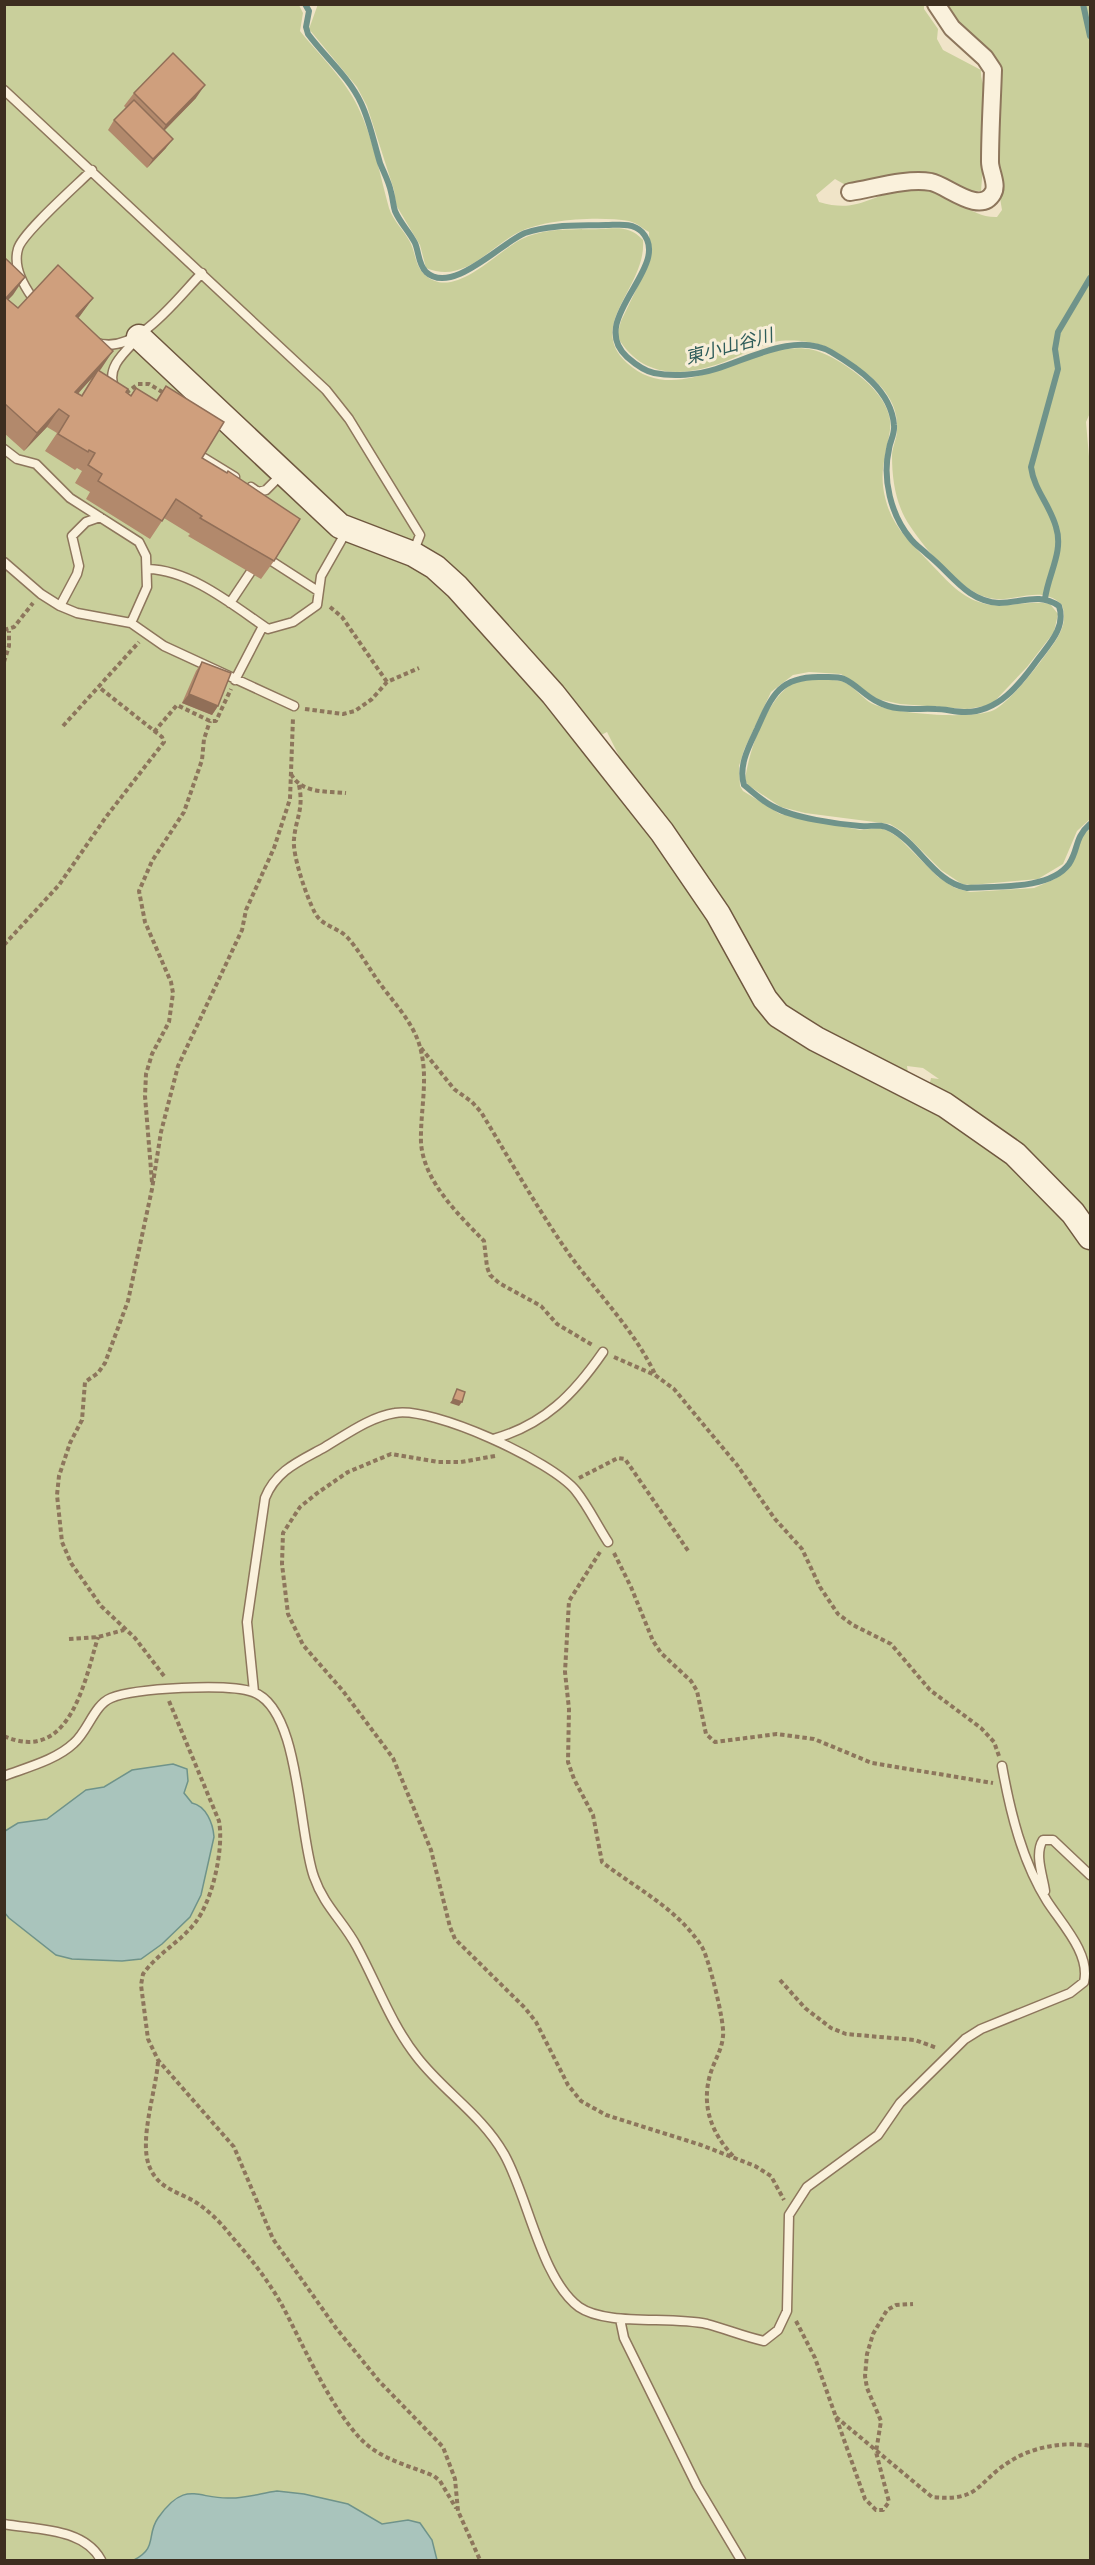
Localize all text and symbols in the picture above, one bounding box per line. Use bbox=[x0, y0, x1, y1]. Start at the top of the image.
water label: 東小山谷川 bbox=[683, 323, 777, 369]

